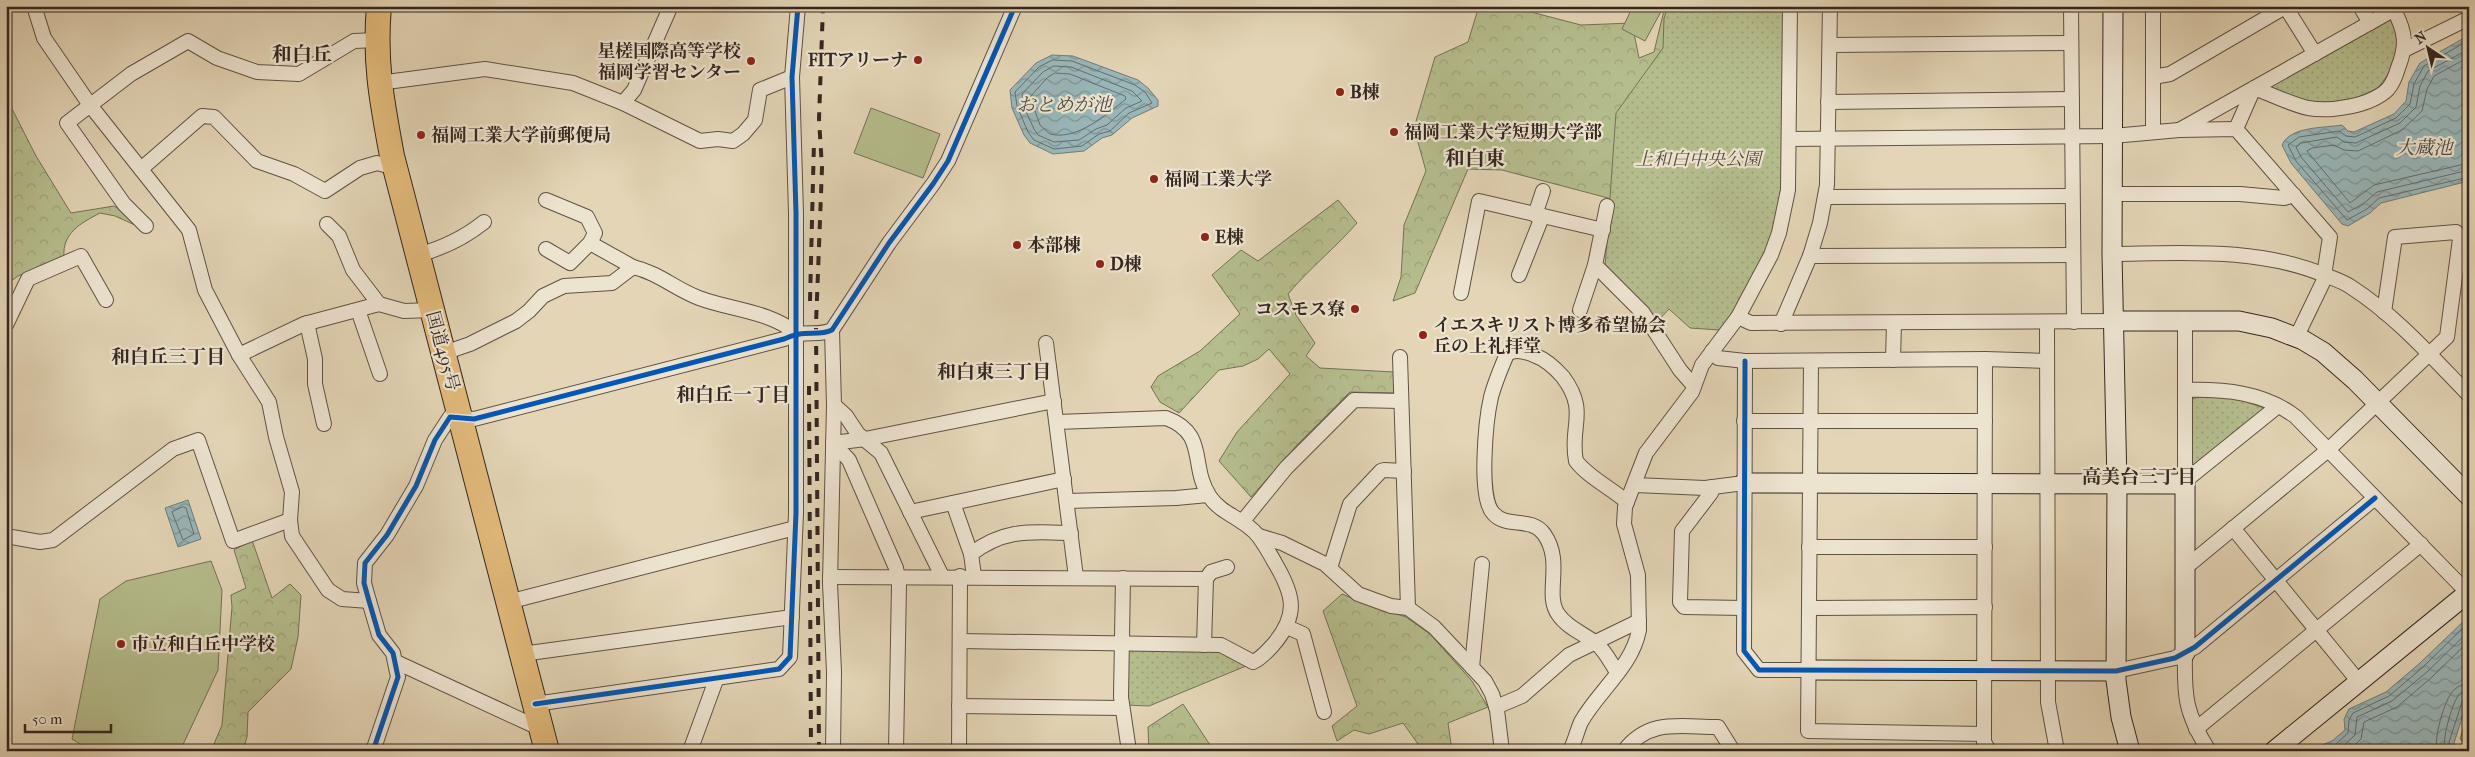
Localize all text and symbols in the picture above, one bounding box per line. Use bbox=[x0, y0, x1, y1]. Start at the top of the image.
north arrow bbox=[2402, 22, 2452, 72]
text: N bbox=[2412, 28, 2430, 48]
place label: 星槎国際高等学校 福岡学習センター bbox=[597, 41, 741, 83]
district label: 和白丘 bbox=[272, 43, 332, 66]
place label: FITアリーナ bbox=[807, 50, 908, 71]
marker: FITアリーナ bbox=[912, 54, 924, 66]
marker: 星槎国際高等学校 福岡学習センター bbox=[745, 55, 757, 67]
place label: B棟 bbox=[1350, 82, 1380, 103]
marker: B棟 bbox=[1334, 86, 1346, 98]
water label: おとめが池 bbox=[1016, 94, 1113, 116]
place label: 福岡工業大学短期大学部 bbox=[1404, 122, 1602, 143]
place label: 福岡工業大学前郵便局 bbox=[431, 125, 611, 146]
marker: 福岡工業大学短期大学部 bbox=[1388, 126, 1400, 138]
marker: 福岡工業大学前郵便局 bbox=[415, 129, 427, 141]
water label: 大蔵池 bbox=[2395, 137, 2454, 159]
district label: 和白東 bbox=[1445, 147, 1505, 170]
park label: 上和白中央公園 bbox=[1635, 149, 1764, 170]
place label: 福岡工業大学 bbox=[1164, 169, 1272, 190]
marker: 福岡工業大学 bbox=[1148, 173, 1160, 185]
place label: E棟 bbox=[1215, 227, 1244, 248]
marker: E棟 bbox=[1199, 231, 1211, 243]
place label: 本部棟 bbox=[1027, 235, 1081, 256]
marker: 本部棟 bbox=[1011, 239, 1023, 251]
place label: D棟 bbox=[1110, 254, 1142, 275]
marker: D棟 bbox=[1094, 258, 1106, 270]
place label: コスモス寮 bbox=[1255, 299, 1345, 320]
marker: コスモス寮 bbox=[1349, 303, 1361, 315]
street label: 国道495号 bbox=[422, 309, 463, 393]
place label: イエスキリスト博多希望協会 丘の上礼拝堂 bbox=[1433, 315, 1666, 357]
marker: イエスキリスト博多希望協会 丘の上礼拝堂 bbox=[1417, 329, 1429, 341]
district label: 和白丘三丁目 bbox=[111, 346, 225, 368]
district label: 和白東三丁目 bbox=[937, 361, 1051, 383]
district label: 和白丘一丁目 bbox=[676, 384, 790, 406]
district label: 高美台三丁目 bbox=[2082, 466, 2196, 488]
place label: 市立和白丘中学校 bbox=[131, 634, 275, 655]
marker: 市立和白丘中学校 bbox=[115, 638, 127, 650]
scale bar bbox=[25, 702, 111, 734]
text: 50 m bbox=[32, 710, 63, 728]

